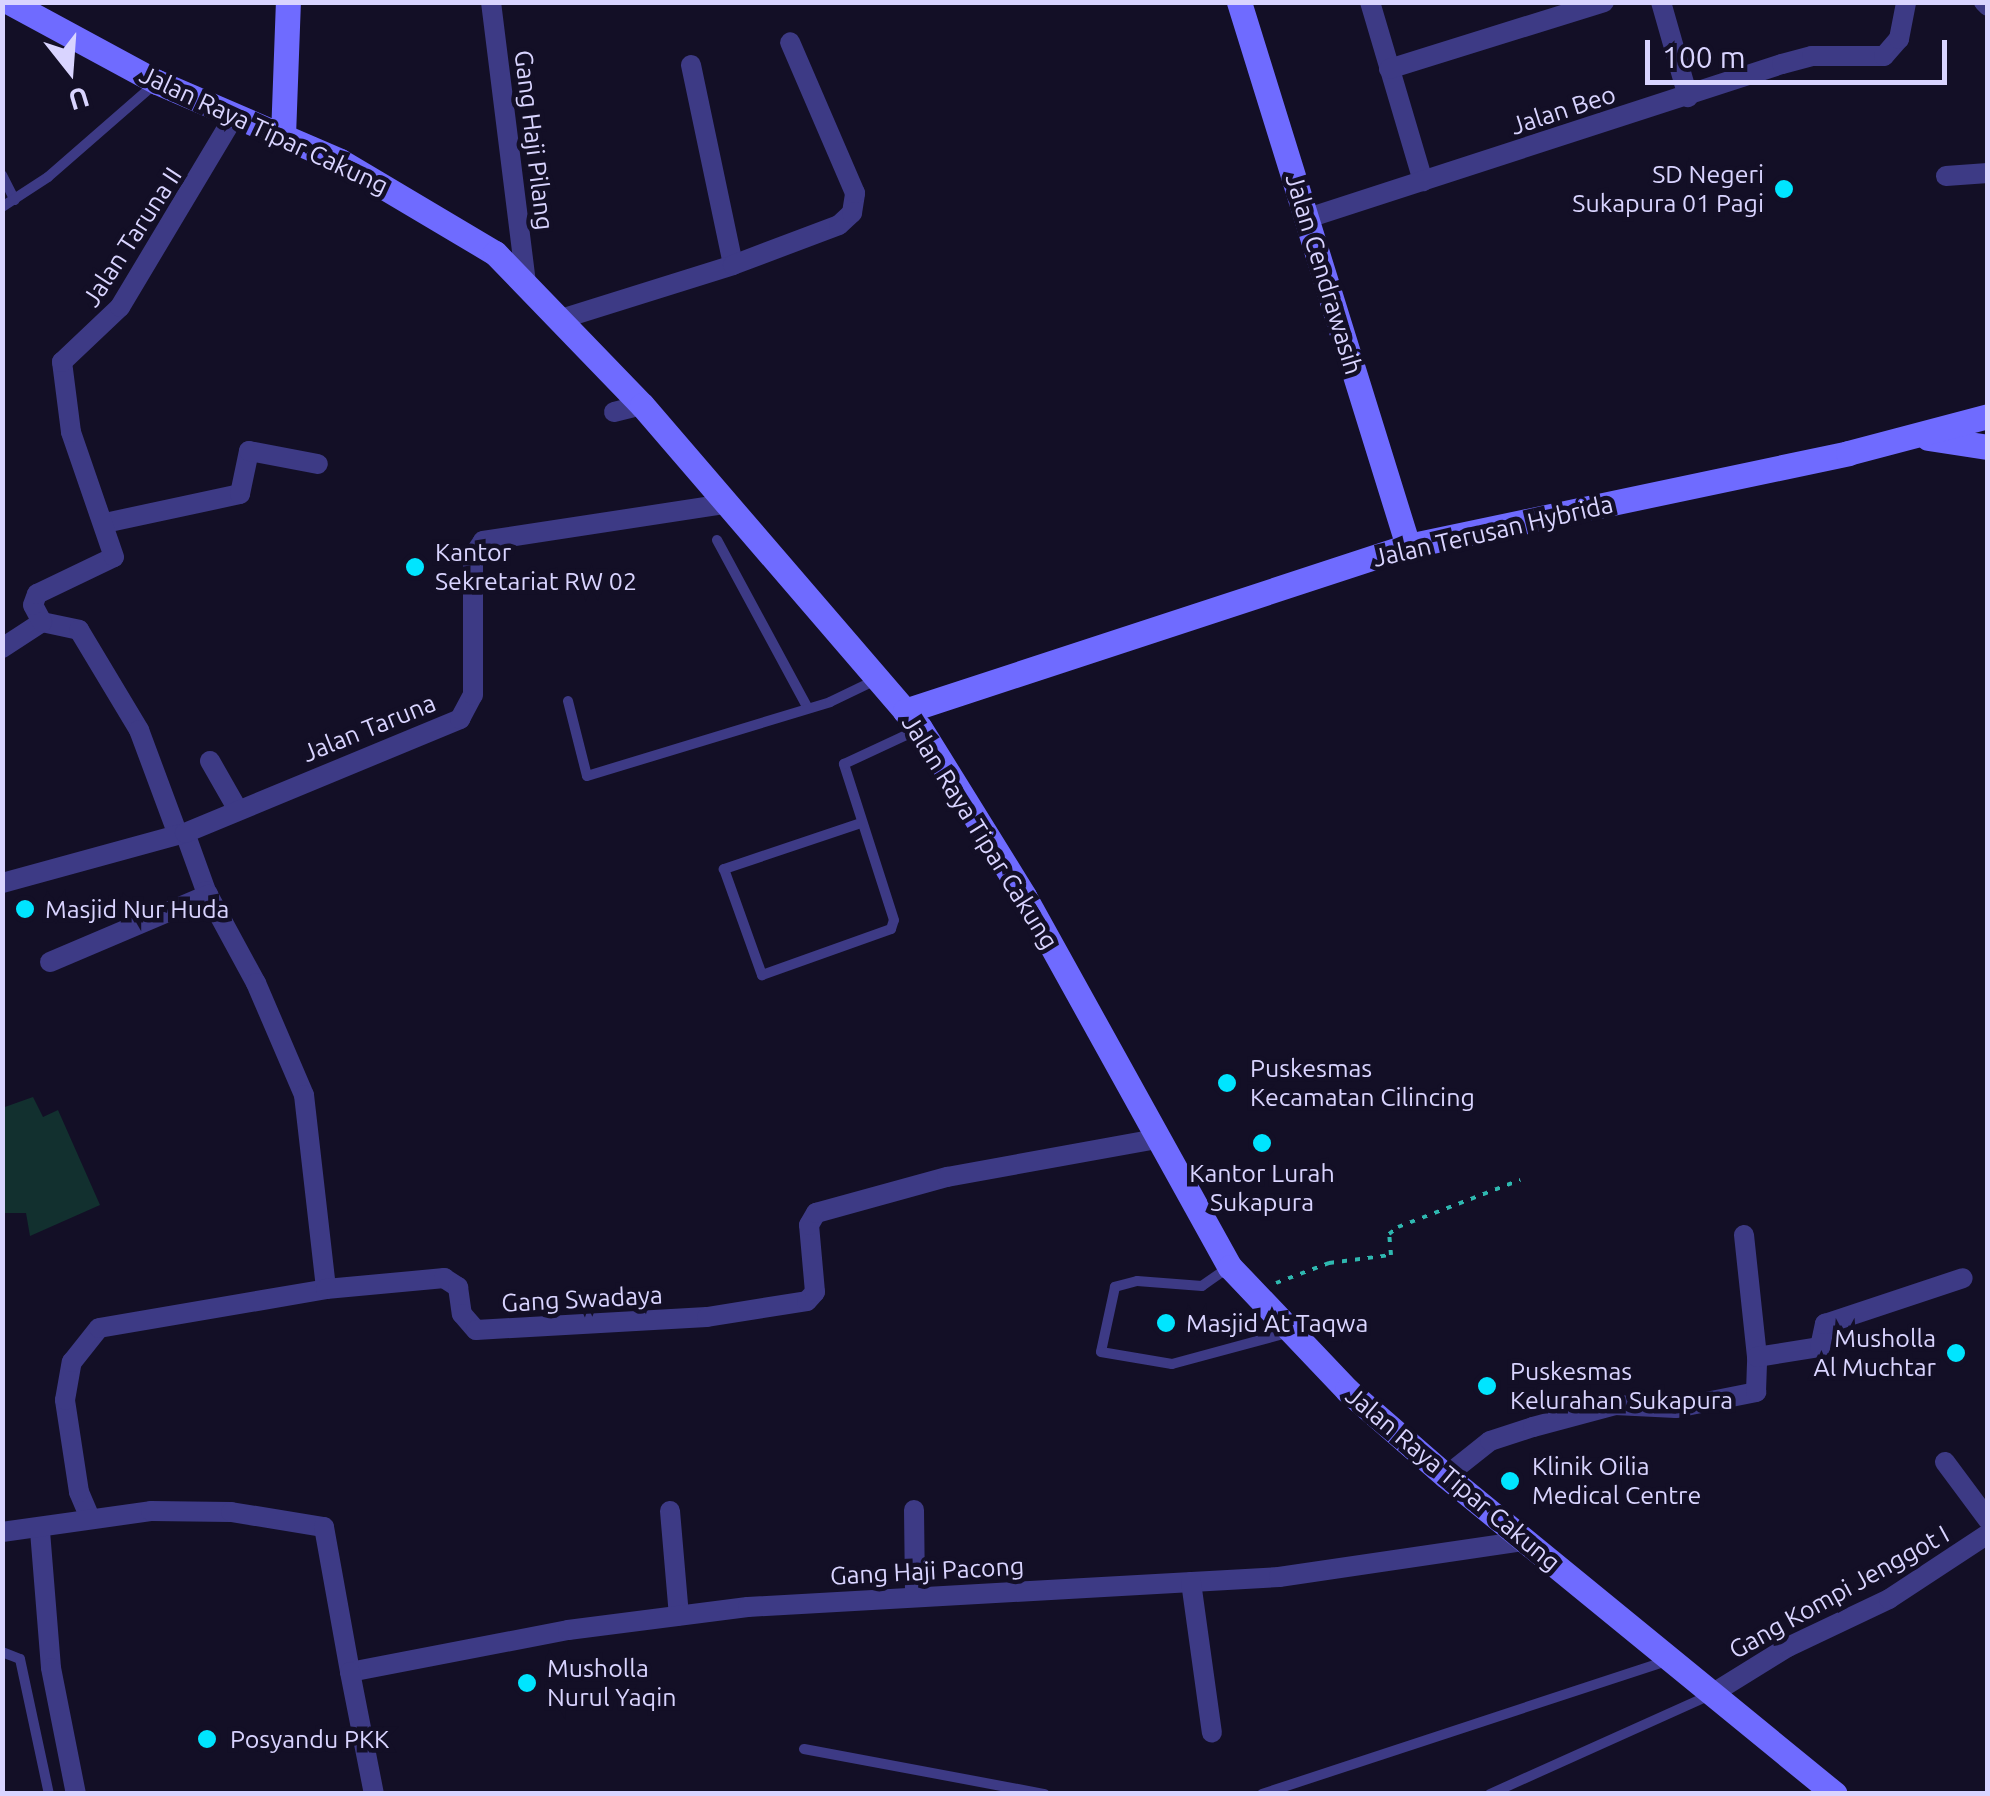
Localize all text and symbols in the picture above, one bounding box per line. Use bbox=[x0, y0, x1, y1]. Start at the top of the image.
north arrow bbox=[20, 20, 120, 120]
scale bar bbox=[1650, 20, 1952, 82]
text: 100 m bbox=[1662, 40, 1746, 74]
street label: Gang Haji Pilang bbox=[508, 48, 560, 232]
street label: Jalan Raya Tipar Cakung bbox=[135, 59, 393, 201]
street label: Jalan Beo bbox=[1507, 79, 1619, 141]
text: U bbox=[65, 81, 93, 117]
place label: SD Negeri Sukapura 01 Pagi bbox=[1572, 160, 1764, 219]
street label: Jalan Taruna II bbox=[76, 162, 188, 312]
street label: Jalan Cendrawasih bbox=[1279, 170, 1369, 378]
marker: SD Negeri Sukapura 01 Pagi bbox=[1773, 178, 1795, 200]
street label: Jalan Terusan Hybrida bbox=[1370, 489, 1616, 573]
place label: Kantor Sekretariat RW 02 bbox=[435, 538, 637, 597]
marker: Kantor Sekretariat RW 02 bbox=[404, 556, 426, 578]
street label: Jalan Taruna bbox=[298, 688, 440, 768]
street label: Jalan Raya Tipar Cakung bbox=[896, 709, 1064, 955]
place label: Masjid Nur Huda bbox=[45, 894, 229, 924]
marker: Masjid Nur Huda bbox=[14, 898, 36, 920]
place label: Puskesmas Kecamatan Cilincing bbox=[1250, 1054, 1475, 1113]
marker: Puskesmas Kecamatan Cilincing bbox=[1214, 1070, 1240, 1096]
marker: Kantor Lurah Sukapura bbox=[1251, 1132, 1273, 1154]
place label: Kantor Lurah Sukapura bbox=[1189, 1159, 1335, 1218]
street label: Gang Swadaya bbox=[501, 1280, 663, 1318]
place label: Masjid At Taqwa bbox=[1186, 1308, 1368, 1338]
marker: Masjid At Taqwa bbox=[1155, 1312, 1177, 1334]
place label: Musholla Al Muchtar bbox=[1813, 1324, 1936, 1383]
marker: Musholla Al Muchtar bbox=[1945, 1342, 1967, 1364]
place label: Puskesmas Kelurahan Sukapura bbox=[1510, 1357, 1733, 1416]
marker: Puskesmas Kelurahan Sukapura bbox=[1474, 1373, 1500, 1399]
street label: Jalan Raya Tipar Cakung bbox=[1340, 1381, 1566, 1577]
place label: Klinik Oilia Medical Centre bbox=[1532, 1452, 1701, 1511]
marker: Klinik Oilia Medical Centre bbox=[1497, 1468, 1523, 1494]
street label: Gang Kompi Jenggot I bbox=[1724, 1519, 1954, 1665]
street label: Gang Haji Pacong bbox=[829, 1551, 1025, 1591]
place label: Musholla Nurul Yaqin bbox=[547, 1654, 677, 1713]
marker: Musholla Nurul Yaqin bbox=[516, 1672, 538, 1694]
place label: Posyandu PKK bbox=[230, 1724, 389, 1754]
marker: Posyandu PKK bbox=[194, 1726, 220, 1752]

